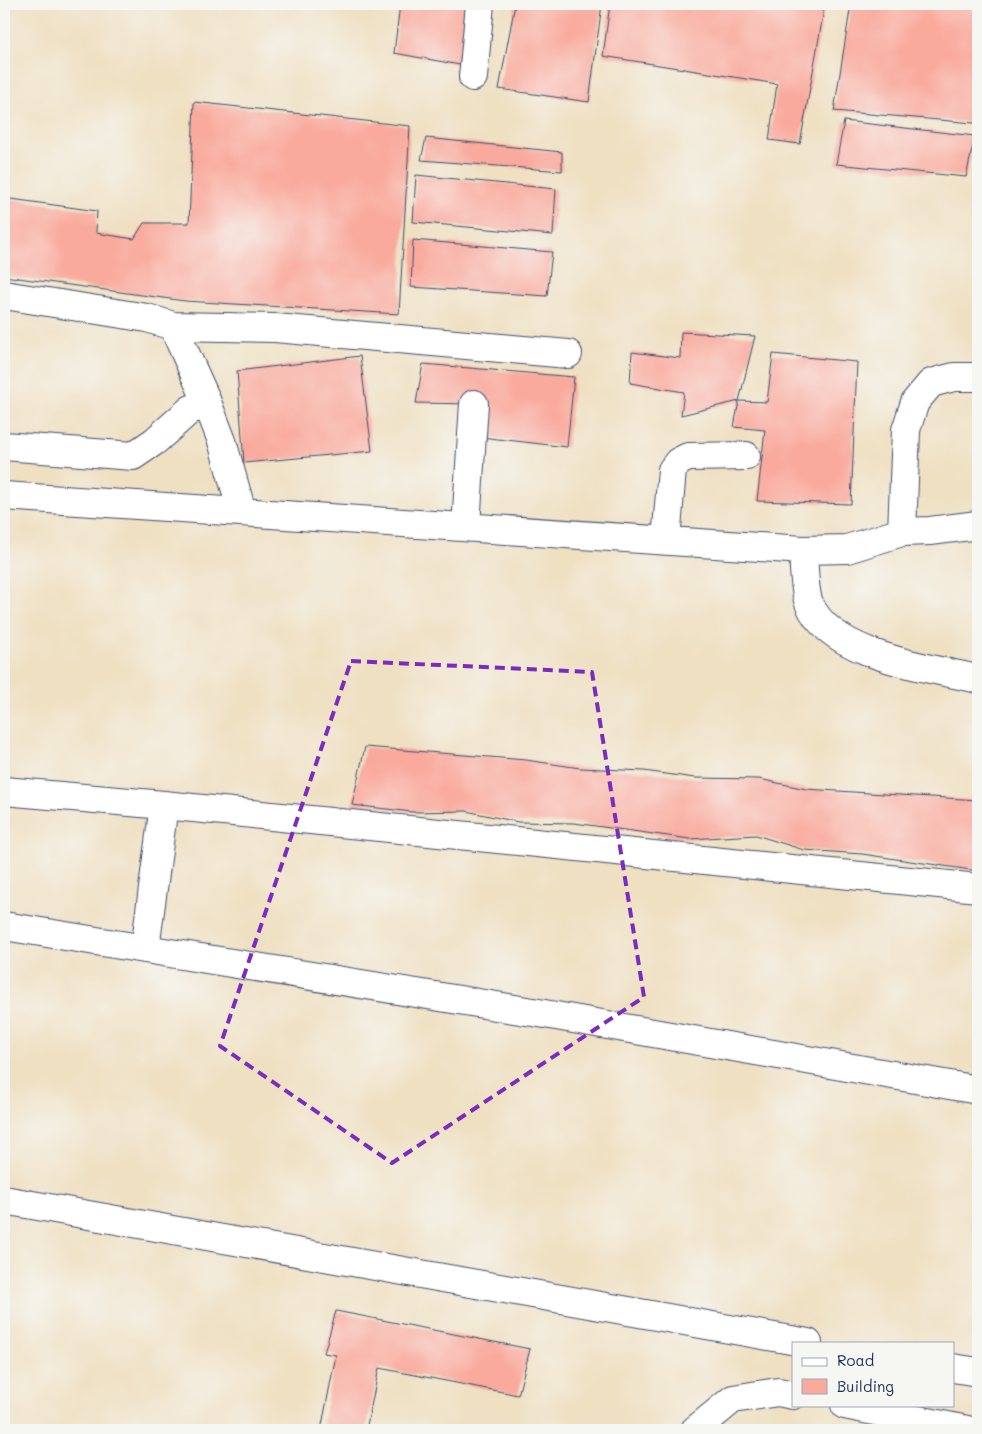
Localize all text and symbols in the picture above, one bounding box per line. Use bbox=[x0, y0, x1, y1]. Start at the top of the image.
legend bbox=[792, 1342, 954, 1406]
text: Road bbox=[837, 1350, 874, 1370]
text: Building bbox=[837, 1376, 894, 1396]

